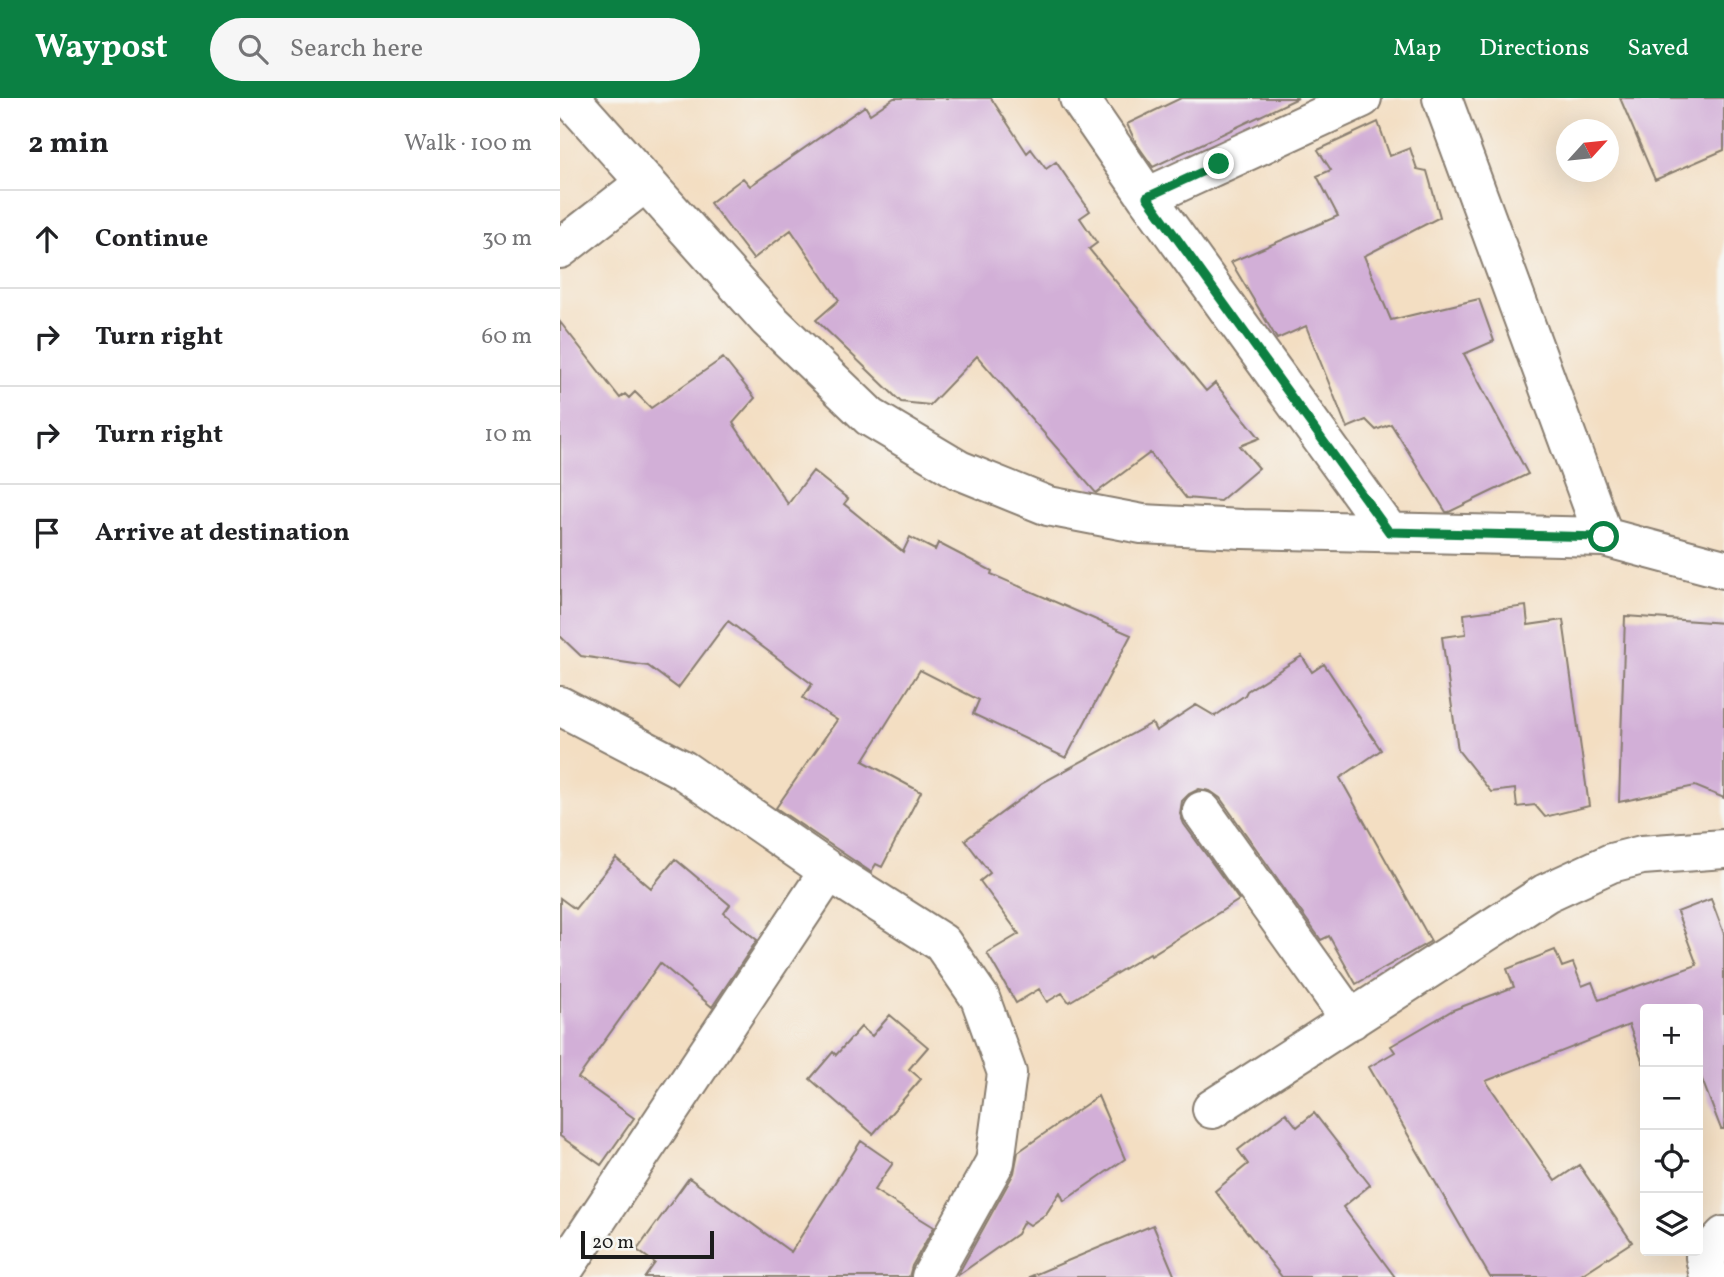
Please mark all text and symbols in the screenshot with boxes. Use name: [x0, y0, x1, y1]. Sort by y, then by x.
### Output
search box: [210, 18, 700, 81]
text: Waypost: [35, 26, 168, 72]
icon: search: [234, 30, 272, 68]
text: Search here: [290, 31, 423, 67]
text: Map: [1393, 32, 1441, 66]
text: Directions: [1479, 32, 1589, 66]
text: Saved: [1627, 32, 1689, 66]
north arrow: [1556, 119, 1619, 182]
text: 2 min: [28, 123, 109, 165]
text: Walk · 100 m: [404, 128, 532, 160]
route end: [1203, 148, 1234, 179]
icon: ahead: [28, 220, 66, 258]
text: Continue: [95, 221, 208, 257]
text: 30 m: [482, 223, 532, 255]
icon: right: [28, 318, 66, 356]
text: Turn right: [95, 319, 223, 355]
text: 60 m: [482, 321, 532, 353]
icon: right: [28, 416, 66, 454]
text: Turn right: [95, 417, 223, 453]
text: 10 m: [484, 419, 532, 451]
icon: arrive: [28, 514, 66, 552]
text: Arrive at destination: [95, 515, 350, 551]
route start: [1588, 521, 1619, 552]
map controls: [1640, 1004, 1703, 1256]
button: +: [1640, 1004, 1703, 1067]
button: −: [1640, 1067, 1703, 1130]
button: locate: [1640, 1130, 1703, 1193]
button: layers: [1640, 1193, 1703, 1256]
scale bar: [581, 1228, 714, 1260]
text: 20 m: [592, 1230, 634, 1256]

